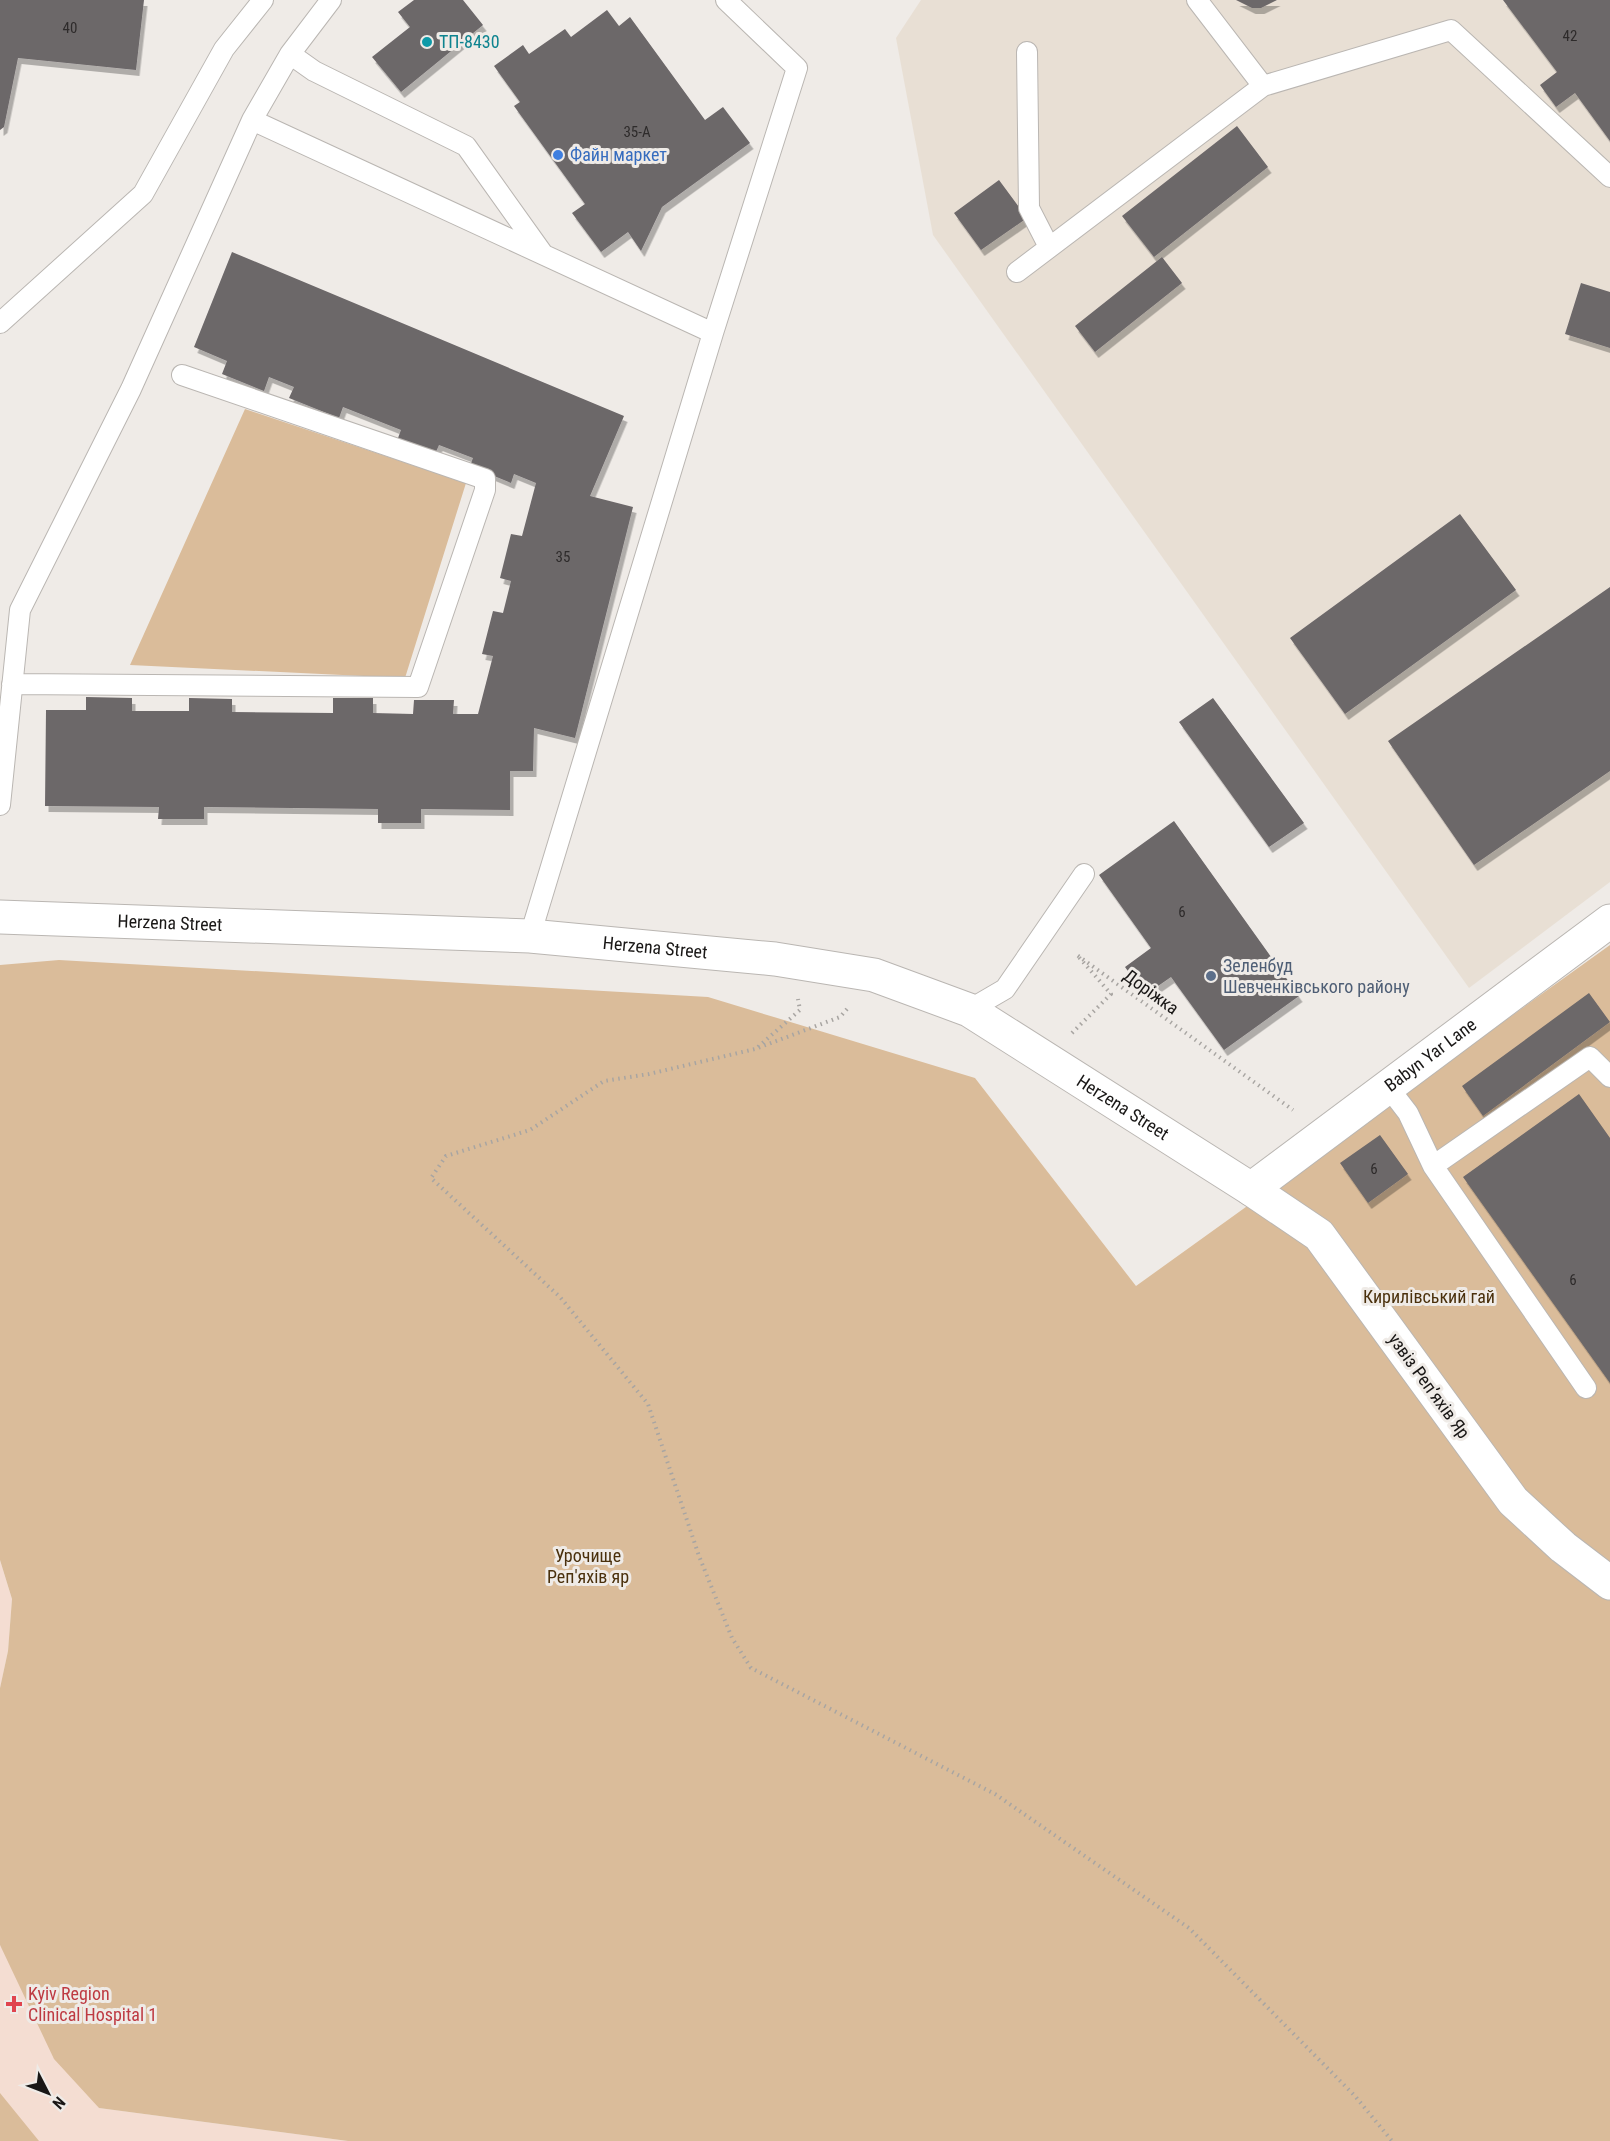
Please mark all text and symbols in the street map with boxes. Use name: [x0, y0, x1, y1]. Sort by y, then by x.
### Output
house number: 40: [63, 19, 77, 37]
house number: 42: [1563, 27, 1577, 45]
place label: ТП-8430: [439, 31, 500, 52]
marker: ТП-8430: [420, 35, 434, 49]
house number: 35-А: [623, 123, 651, 141]
place label: Файн маркет: [570, 144, 667, 165]
marker: Файн маркет: [551, 148, 565, 162]
house number: 35: [556, 548, 570, 566]
house number: 6: [1178, 903, 1186, 921]
street label: Herzena Street: [117, 910, 223, 935]
street label: Herzena Street: [602, 932, 708, 963]
place label: Зеленбуд Шевченківського району: [1223, 955, 1410, 997]
street label: Доріжка: [1120, 965, 1183, 1019]
marker: Зеленбуд Шевченківського району: [1204, 969, 1218, 983]
street label: Babyn Yar Lane: [1380, 1014, 1480, 1096]
street label: Herzena Street: [1073, 1070, 1173, 1144]
house number: 6: [1370, 1160, 1378, 1178]
house number: 6: [1569, 1271, 1577, 1289]
park label: Кирилівський гай: [1363, 1286, 1495, 1307]
street label: узвіз Репʼяхів Яр: [1384, 1329, 1475, 1442]
park label: Урочище Реп'яхів яр: [547, 1545, 629, 1587]
place label: Kyiv Region Clinical Hospital 1: [28, 1983, 157, 2025]
marker: Kyiv Region Clinical Hospital 1: [5, 1995, 23, 2013]
north arrow: [18, 2063, 78, 2123]
text: N: [48, 2093, 69, 2113]

